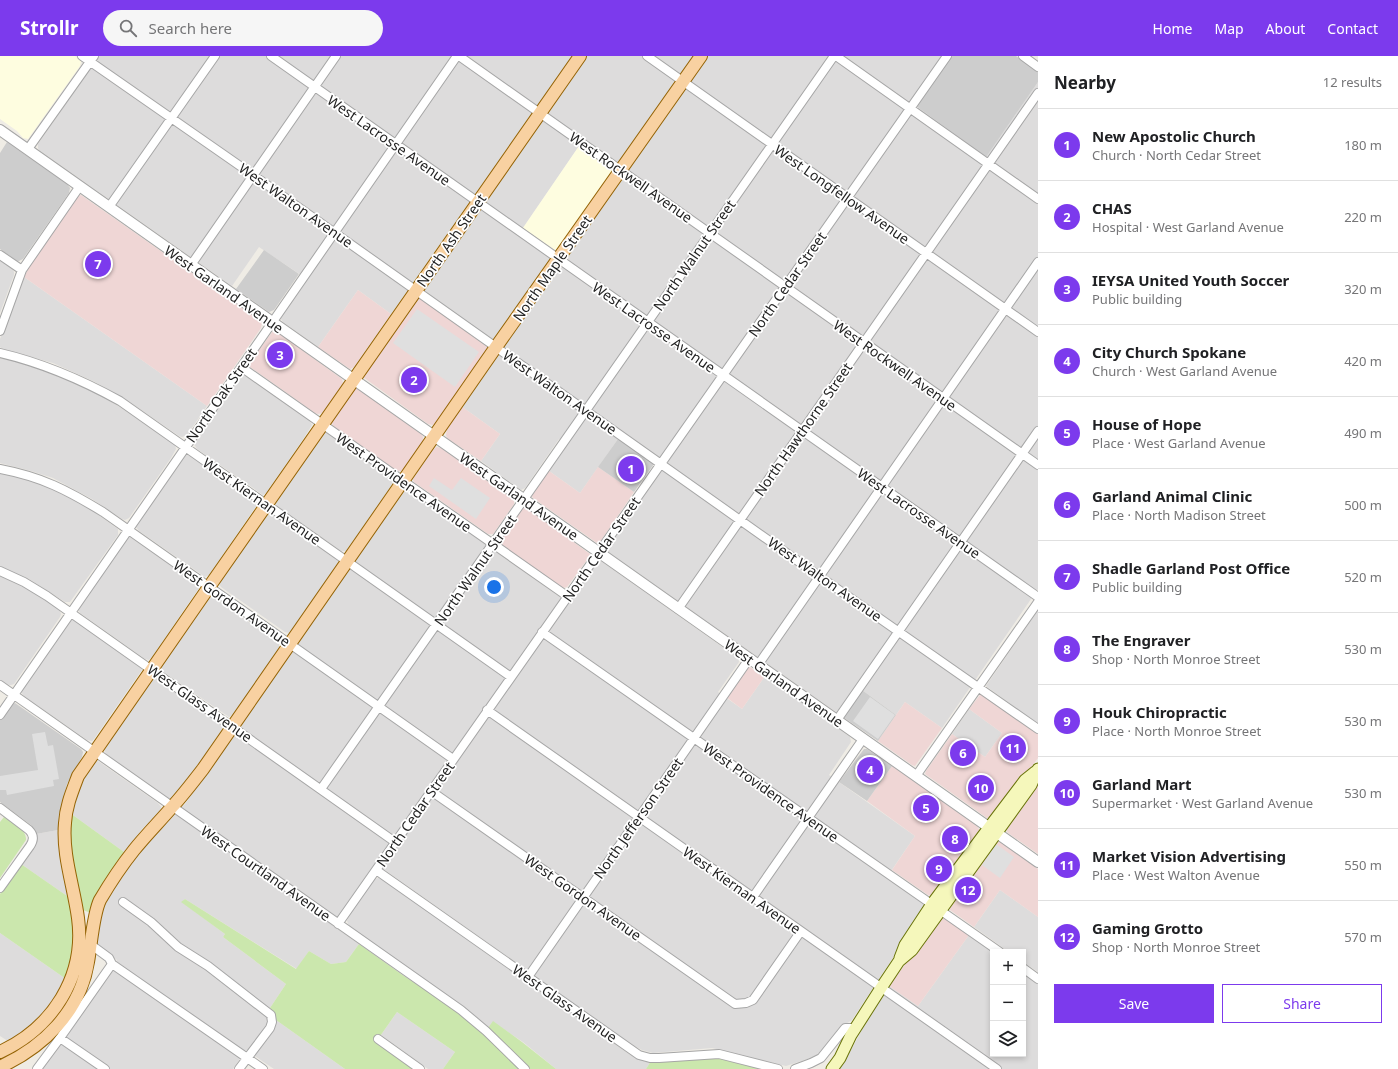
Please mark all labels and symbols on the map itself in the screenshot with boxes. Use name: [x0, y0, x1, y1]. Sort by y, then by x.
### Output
street label: West Lacrosse Avenue: [324, 90, 454, 190]
street label: West Rockwell Avenue: [566, 127, 696, 227]
street label: West Longfellow Avenue: [771, 140, 913, 248]
street label: West Walton Avenue: [235, 158, 357, 252]
street label: North Ash Street: [412, 190, 490, 290]
street label: North Walnut Street: [648, 196, 740, 314]
street label: North Maple Street: [508, 211, 596, 325]
street label: North Cedar Street: [744, 228, 830, 340]
street label: West Garland Avenue: [161, 241, 287, 337]
pin: 7: [85, 249, 111, 279]
street label: West Lacrosse Avenue: [589, 277, 719, 377]
street label: West Rockwell Avenue: [830, 315, 960, 415]
pin: 3: [267, 340, 293, 370]
street label: North Oak Street: [181, 344, 261, 446]
street label: West Walton Avenue: [499, 345, 621, 439]
street label: North Hawthorne Street: [750, 359, 856, 499]
pin: 2: [401, 365, 427, 395]
street label: West Providence Avenue: [332, 428, 476, 536]
street label: West Garland Avenue: [456, 448, 582, 544]
street label: West Kiernan Avenue: [199, 453, 325, 549]
pin: 1: [618, 454, 644, 484]
street label: West Lacrosse Avenue: [854, 463, 984, 563]
street label: North Cedar Street: [558, 493, 644, 605]
street label: North Walnut Street: [429, 511, 521, 629]
street label: West Walton Avenue: [764, 532, 886, 626]
street label: West Gordon Avenue: [170, 555, 294, 651]
your location: [484, 577, 504, 597]
street label: West Garland Avenue: [721, 635, 847, 731]
street label: West Glass Avenue: [144, 660, 256, 746]
pin: 11: [1000, 733, 1026, 763]
street label: West Providence Avenue: [699, 738, 843, 846]
pin: 6: [950, 738, 976, 768]
street label: North Jefferson Street: [589, 754, 687, 882]
pin: 4: [857, 755, 883, 785]
street label: North Cedar Street: [372, 758, 458, 870]
pin: 10: [968, 773, 994, 803]
pin: 5: [913, 793, 939, 823]
street label: West Courtland Avenue: [197, 821, 335, 925]
pin: 8: [942, 824, 968, 854]
street label: West Kiernan Avenue: [679, 842, 805, 938]
street label: West Gordon Avenue: [521, 849, 645, 945]
pin: 9: [926, 854, 952, 884]
pin: 12: [955, 875, 981, 905]
street label: West Glass Avenue: [509, 960, 621, 1046]

